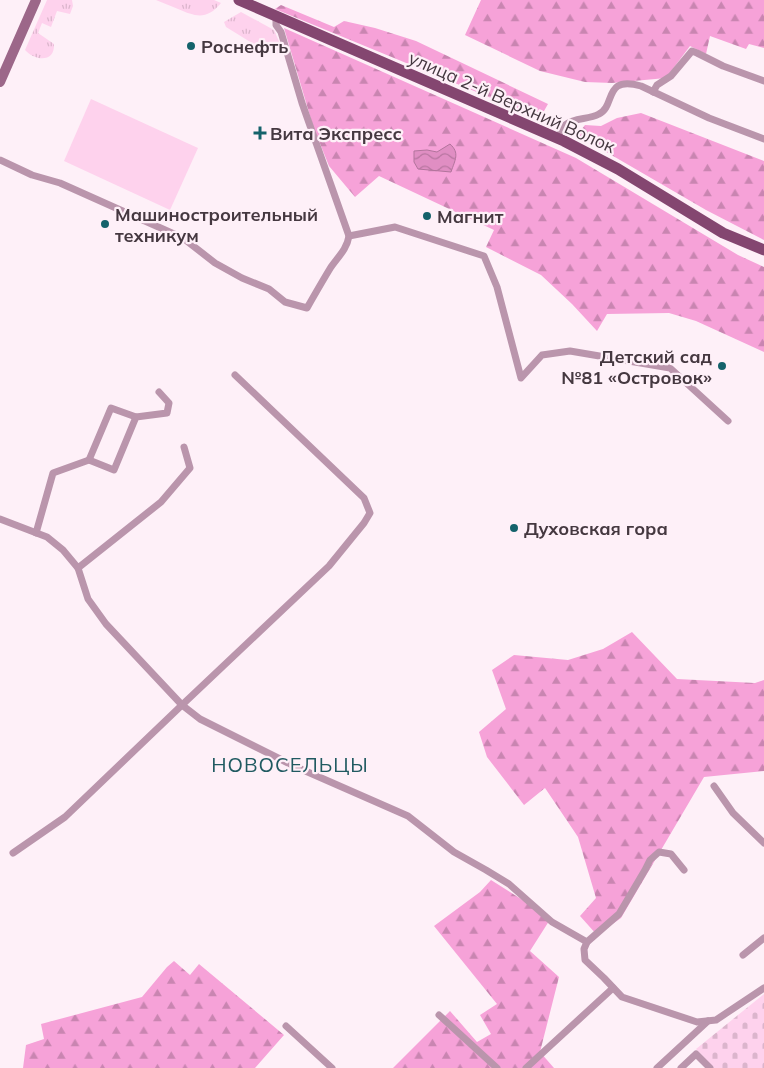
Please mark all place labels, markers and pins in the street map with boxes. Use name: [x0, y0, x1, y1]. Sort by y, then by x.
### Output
place label: Роснефть: [201, 35, 288, 58]
marker: Роснефть: [185, 40, 197, 52]
place label: Вита Экспресс: [270, 122, 402, 145]
marker: Вита Экспресс: [254, 127, 266, 139]
place label: Машиностроительный техникум: [115, 203, 318, 247]
place label: Магнит: [437, 205, 504, 228]
marker: Магнит: [421, 210, 433, 222]
marker: Машиностроительный техникум: [99, 218, 111, 230]
place label: Детский сад №81 «Островок»: [561, 345, 713, 389]
marker: Детский сад №81 «Островок»: [716, 360, 728, 372]
place label: Духовская гора: [524, 517, 668, 540]
marker: Духовская гора: [508, 522, 520, 534]

